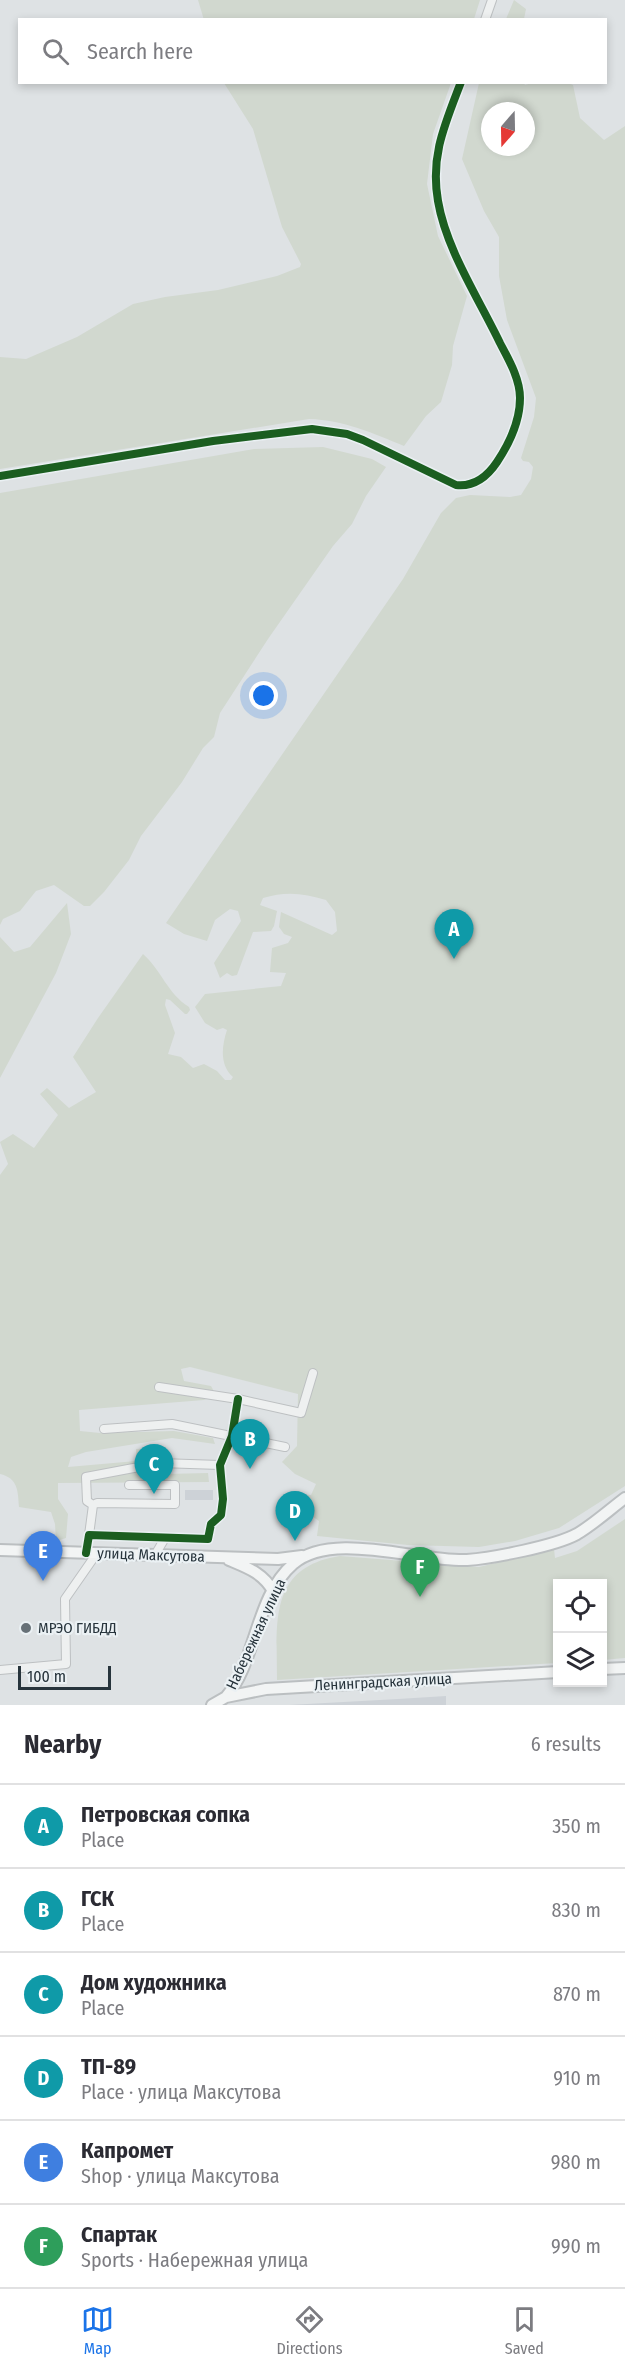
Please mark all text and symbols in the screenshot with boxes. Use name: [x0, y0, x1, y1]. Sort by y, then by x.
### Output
search box: [18, 18, 607, 84]
icon: search: [39, 35, 72, 68]
text: Search here: [87, 38, 193, 65]
north arrow: [481, 102, 535, 156]
your location: [249, 681, 278, 710]
pin: A: [434, 910, 474, 959]
pin: B: [230, 1420, 270, 1469]
pin: C: [134, 1444, 174, 1494]
pin: D: [276, 1492, 314, 1541]
pin: E: [24, 1532, 63, 1581]
street label: улица Максутова: [97, 1544, 205, 1566]
pin: F: [400, 1548, 440, 1597]
street label: Набережная улица: [222, 1576, 290, 1692]
map controls: [553, 1579, 607, 1687]
button: locate: [553, 1579, 607, 1633]
place label: МРЭО ГИБДД: [38, 1619, 117, 1637]
marker: МРЭО ГИБДД: [19, 1621, 33, 1635]
button: layers: [553, 1633, 607, 1687]
scale bar: [18, 1663, 111, 1690]
text: 100 m: [27, 1667, 66, 1686]
street label: Ленинградская улица: [314, 1669, 452, 1695]
text: Nearby: [24, 1729, 101, 1760]
text: 6 results: [531, 1732, 601, 1756]
text: Петровская сопка: [81, 1801, 250, 1828]
text: A: [38, 1814, 49, 1838]
text: 350 m: [552, 1814, 601, 1838]
text: Place: [81, 1828, 124, 1852]
text: ГСК: [81, 1885, 114, 1912]
text: B: [38, 1898, 49, 1922]
text: 830 m: [551, 1898, 601, 1922]
text: Place: [81, 1912, 124, 1936]
text: Дом художника: [81, 1969, 227, 1996]
text: C: [38, 1982, 49, 2006]
text: 870 m: [553, 1982, 601, 2006]
text: Place: [81, 1996, 124, 2020]
text: ТП-89: [81, 2053, 136, 2080]
text: D: [38, 2066, 49, 2090]
text: 910 m: [553, 2066, 601, 2090]
text: Place · улица Максутова: [81, 2080, 281, 2104]
text: Капромет: [81, 2137, 173, 2164]
text: E: [39, 2150, 48, 2174]
text: 980 m: [551, 2150, 601, 2174]
text: Shop · улица Максутова: [81, 2164, 280, 2188]
text: Спартак: [81, 2221, 157, 2248]
text: F: [39, 2234, 48, 2258]
text: 990 m: [551, 2234, 601, 2258]
text: Sports · Набережная улица: [81, 2248, 308, 2272]
tab: Map: [81, 2303, 114, 2358]
tab: Directions: [276, 2303, 343, 2358]
tab: Saved: [505, 2303, 544, 2358]

